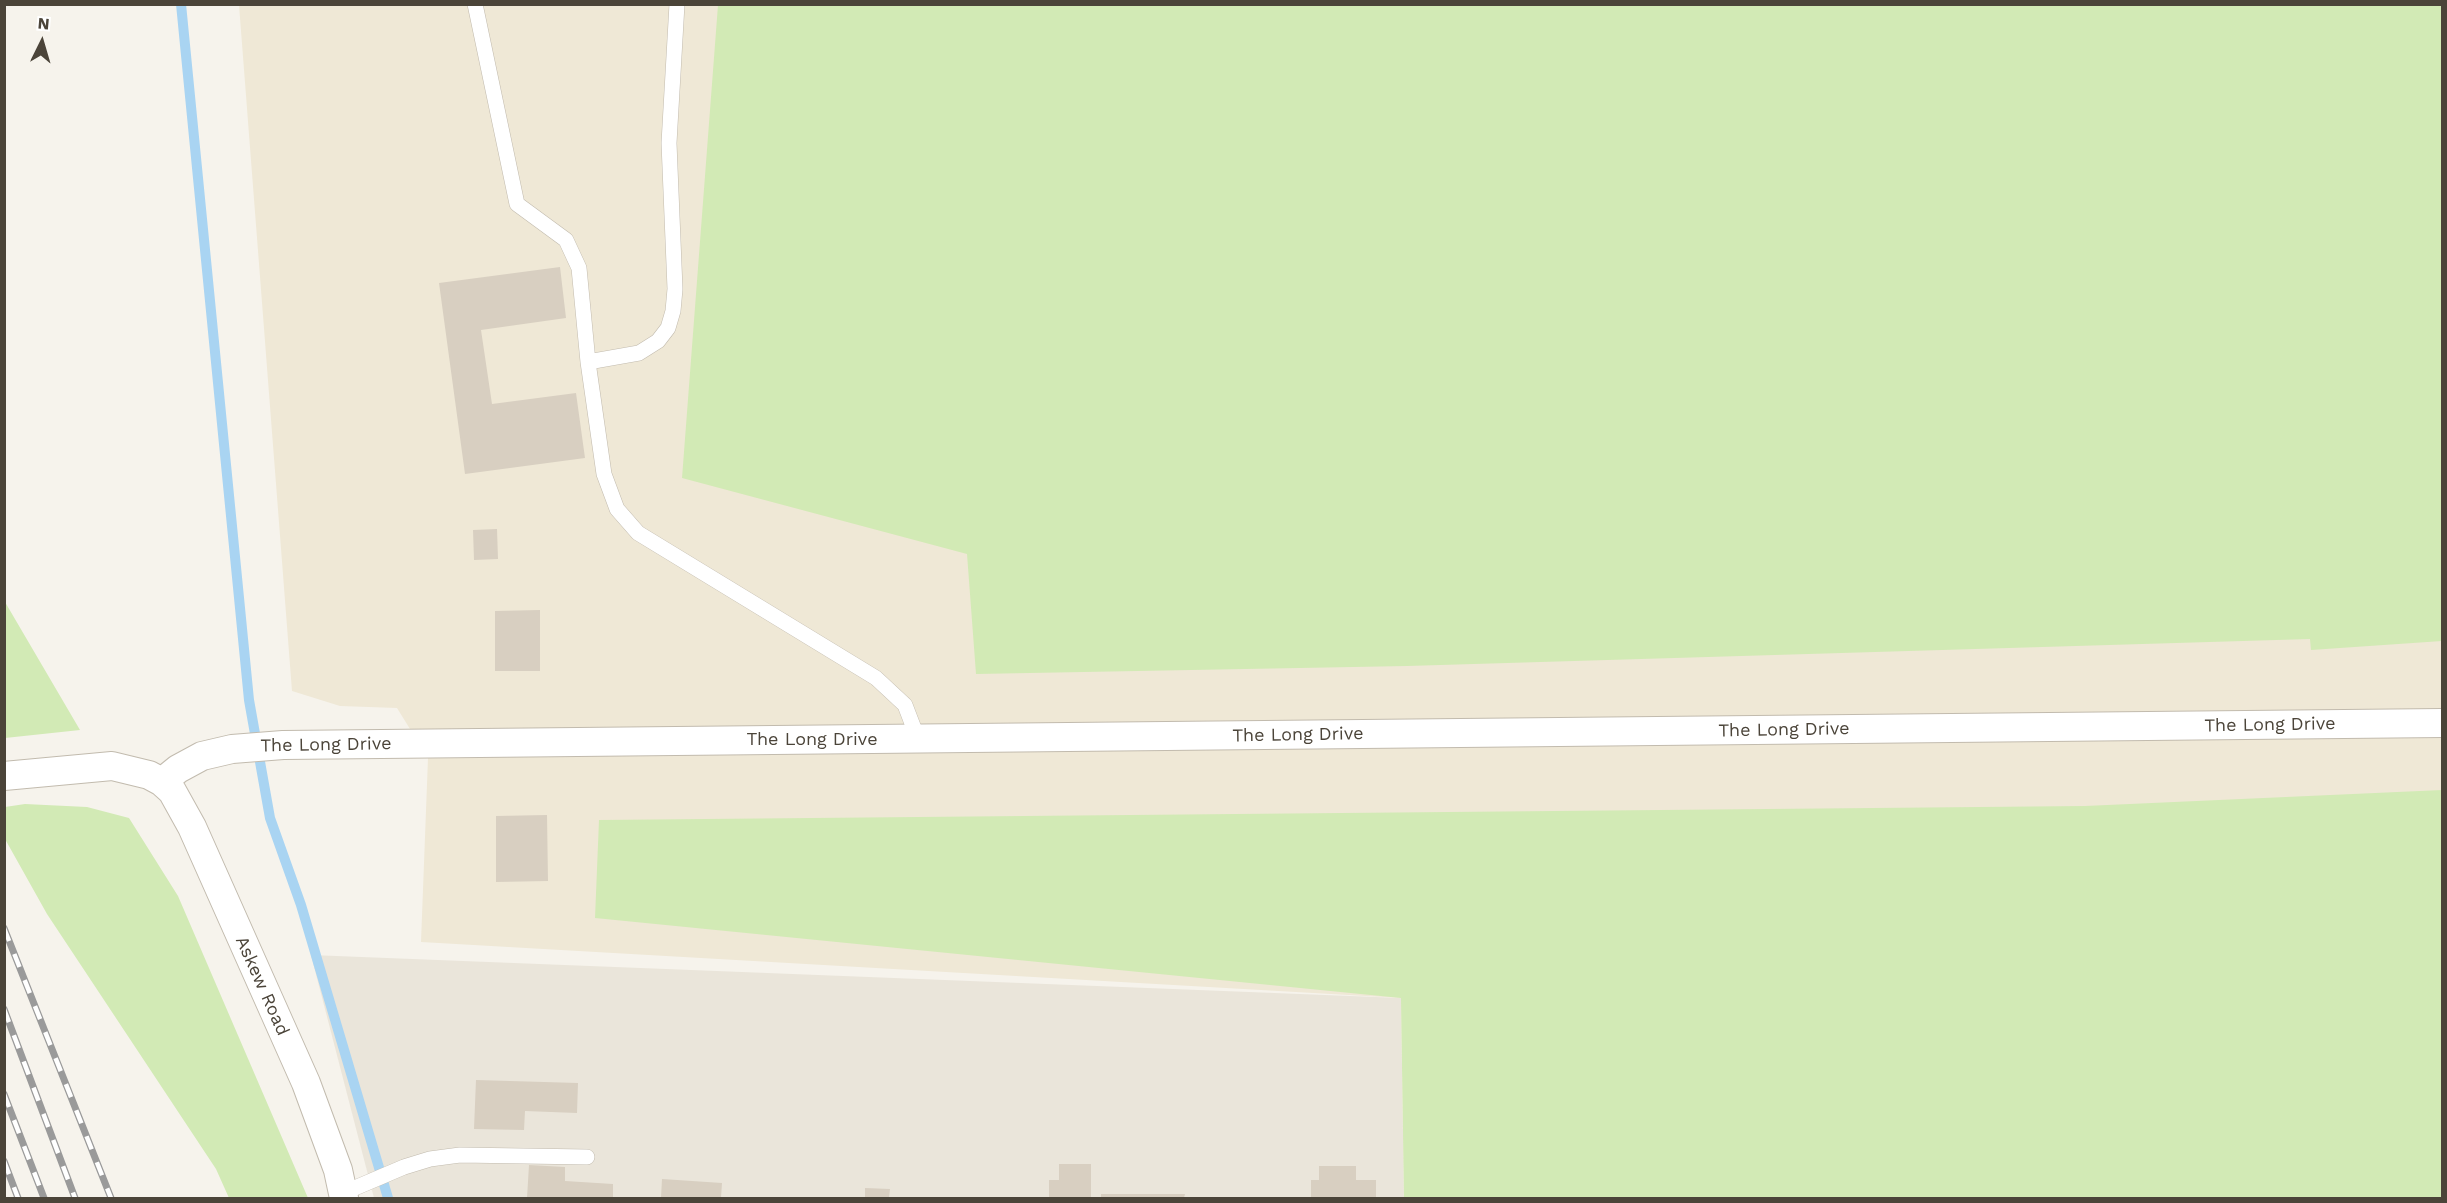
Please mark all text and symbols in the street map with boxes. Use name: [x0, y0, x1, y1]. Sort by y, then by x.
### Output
north arrow: [12, 12, 72, 72]
text: N: [37, 14, 50, 34]
street label: The Long Drive: [2204, 713, 2336, 737]
street label: The Long Drive: [1718, 718, 1850, 742]
street label: The Long Drive: [1232, 723, 1364, 747]
street label: The Long Drive: [746, 729, 878, 751]
street label: The Long Drive: [260, 733, 392, 757]
street label: Askew Road: [230, 933, 294, 1039]

